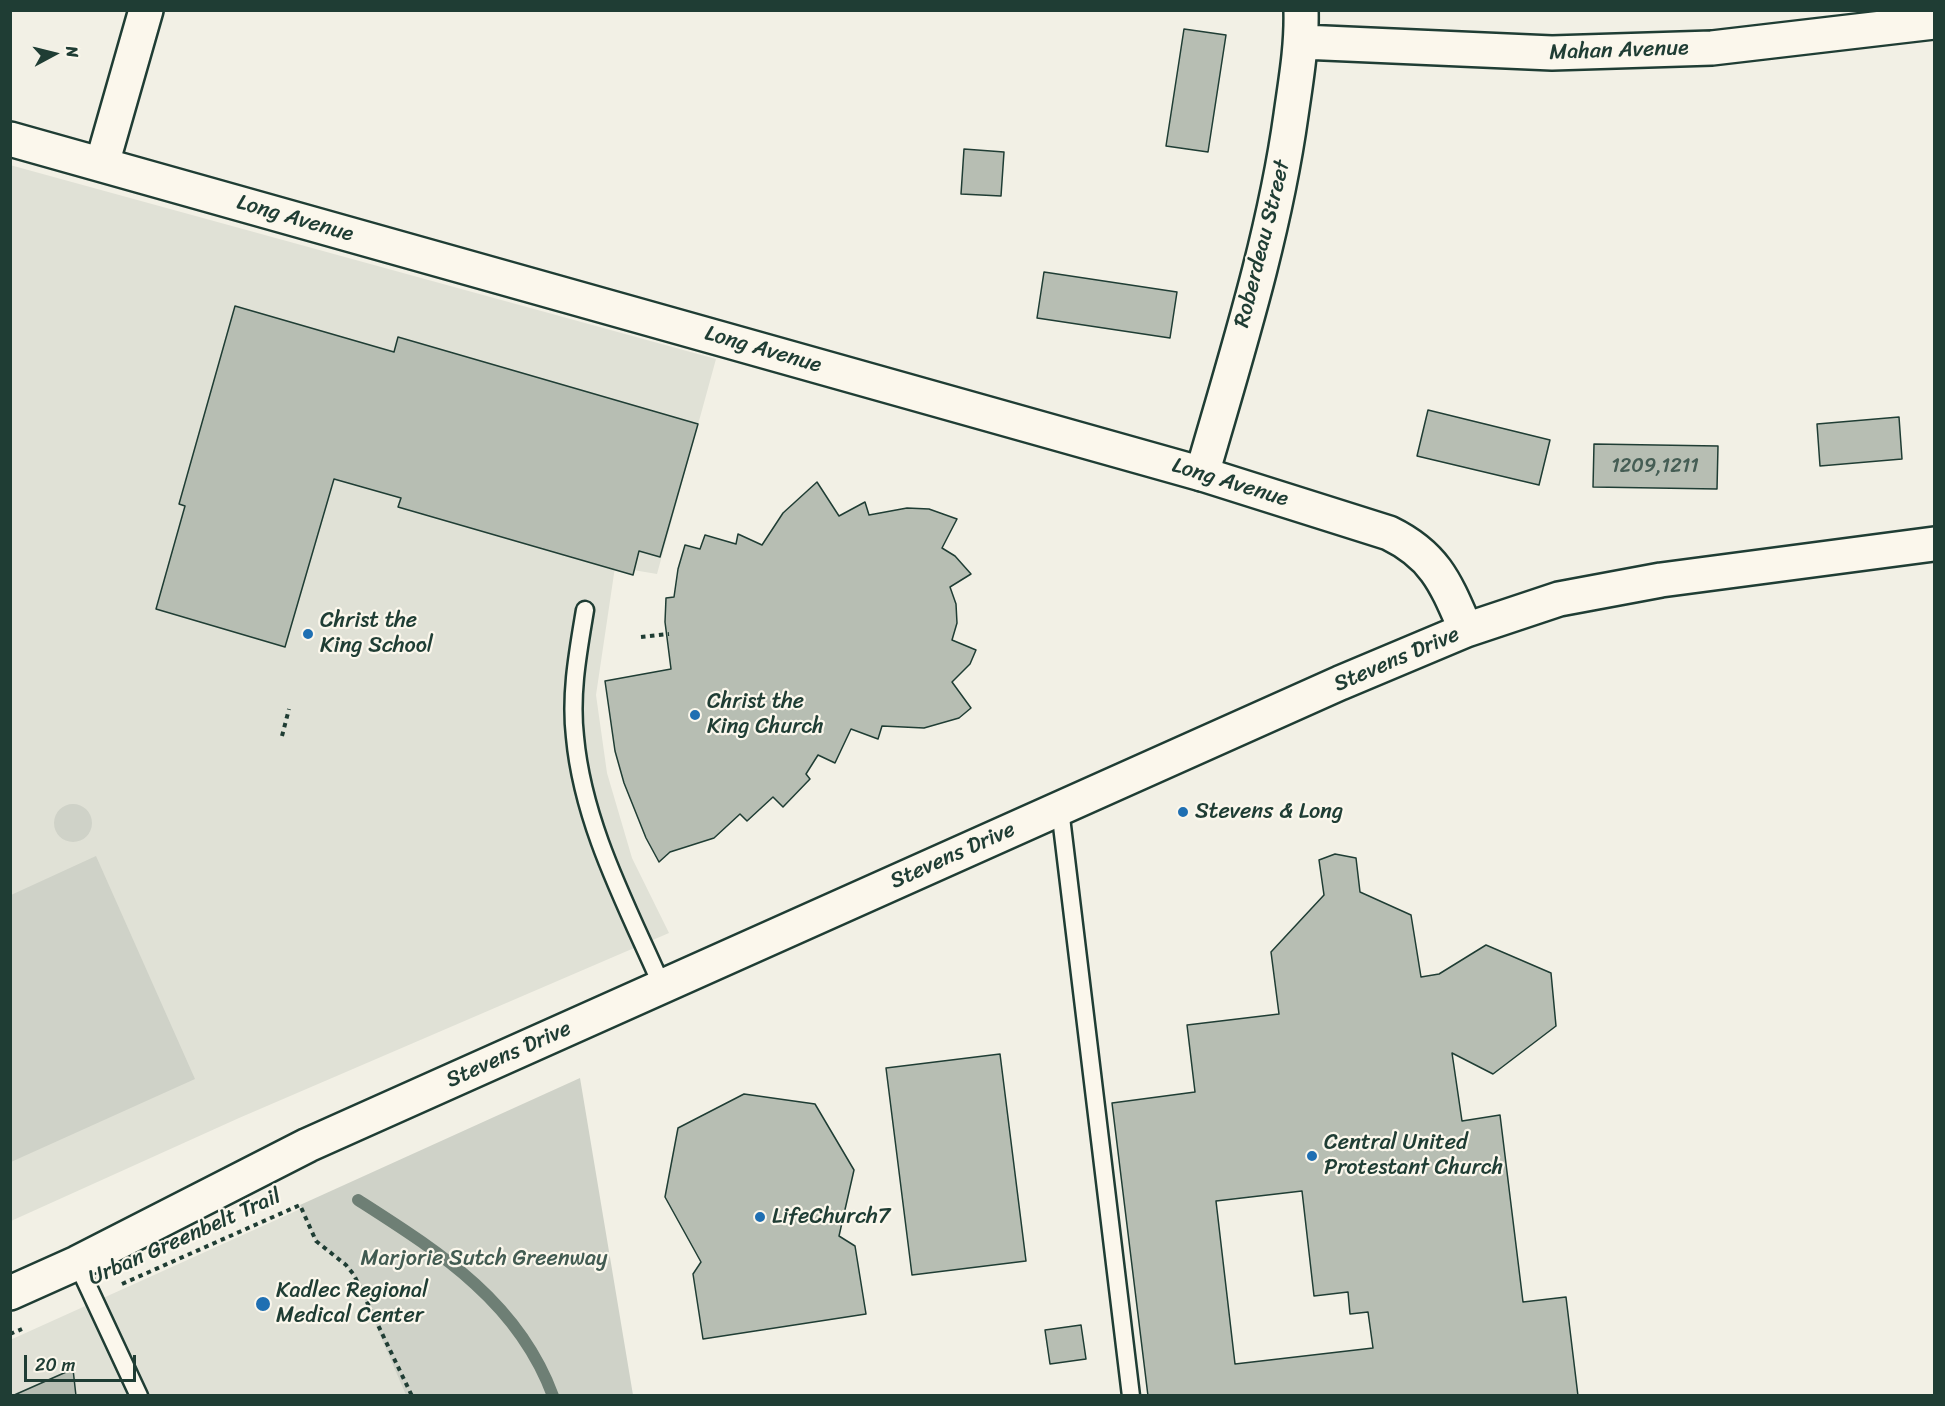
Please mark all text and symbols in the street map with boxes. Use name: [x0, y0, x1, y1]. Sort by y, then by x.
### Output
north arrow: [24, 24, 84, 84]
street label: Mahan Avenue: [1549, 35, 1689, 67]
text: N: [57, 44, 87, 59]
street label: Roberdeau Street: [1229, 158, 1297, 330]
street label: Long Avenue: [234, 190, 356, 248]
street label: Long Avenue: [702, 321, 824, 379]
street label: Long Avenue: [1169, 453, 1291, 513]
house number: 1209,1211: [1611, 455, 1699, 479]
place label: Christ the King School: [320, 608, 433, 660]
street label: Stevens Drive: [1330, 622, 1464, 698]
marker: Christ the King School: [301, 627, 315, 641]
place label: Christ the King Church: [707, 689, 824, 740]
marker: Christ the King Church: [688, 708, 702, 722]
place label: Stevens & Long: [1195, 799, 1343, 825]
marker: Stevens & Long: [1176, 805, 1190, 819]
street label: Stevens Drive: [886, 817, 1020, 895]
street label: Stevens Drive: [442, 1016, 576, 1094]
place label: Central United Protestant Church: [1324, 1130, 1503, 1182]
marker: Central United Protestant Church: [1305, 1149, 1319, 1163]
street label: Urban Greenbelt Trail: [85, 1184, 285, 1292]
place label: LifeChurch7: [772, 1204, 890, 1230]
marker: LifeChurch7: [753, 1210, 767, 1224]
park label: Marjorie Sutch Greenway: [361, 1246, 607, 1272]
place label: Kadlec Regional Medical Center: [276, 1278, 428, 1330]
marker: Kadlec Regional Medical Center: [254, 1295, 272, 1313]
scale bar: [27, 1343, 140, 1381]
text: 20 m: [35, 1349, 75, 1381]

